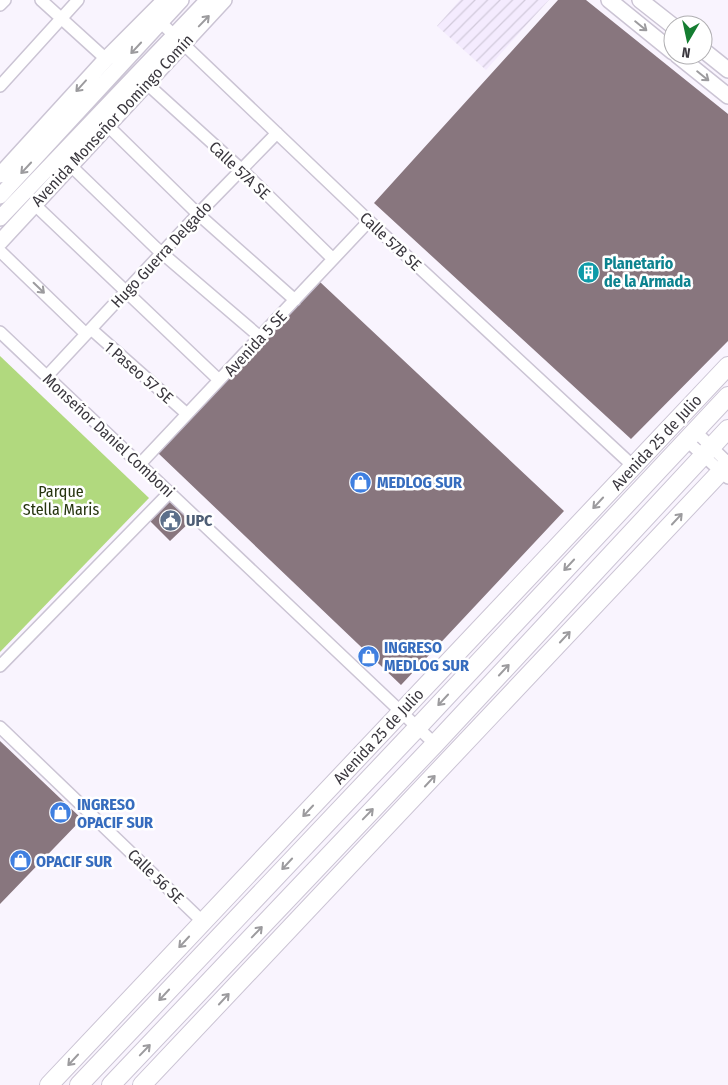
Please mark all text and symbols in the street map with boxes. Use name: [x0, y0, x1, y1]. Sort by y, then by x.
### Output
one-way arrow: [198, 15, 210, 28]
north arrow: [663, 15, 713, 65]
one-way arrow: [634, 20, 647, 31]
street label: Avenida Monseñor Domingo Comín: [28, 30, 197, 210]
one-way arrow: [130, 42, 142, 55]
text: N: [681, 43, 692, 61]
one-way arrow: [696, 70, 709, 81]
one-way arrow: [75, 80, 87, 93]
street label: Calle 57A SE: [205, 137, 274, 203]
one-way arrow: [20, 162, 32, 174]
street label: Hugo Guerra Delgado: [107, 197, 216, 312]
street label: Calle 57B SE: [356, 208, 425, 275]
place label: Planetario de la Armada: [604, 254, 691, 291]
building icon: Planetario de la Armada: [576, 260, 600, 284]
one-way arrow: [32, 282, 45, 294]
street label: Avenida 5 SE: [220, 307, 290, 380]
street label: 1 Paseo 57 SE: [100, 337, 177, 407]
street label: Monseñor Daniel Comboni: [39, 370, 178, 501]
street label: Avenida 25 de Julio: [607, 391, 706, 494]
shop icon: MEDLOG SUR: [349, 470, 373, 494]
place label: MEDLOG SUR: [377, 473, 463, 492]
park label: Parque Stella Maris: [23, 482, 99, 519]
one-way arrow: [592, 497, 604, 510]
public building icon: UPC: [158, 508, 182, 532]
place label: UPC: [186, 511, 213, 530]
one-way arrow: [671, 512, 683, 525]
one-way arrow: [563, 558, 575, 571]
one-way arrow: [559, 631, 571, 644]
place label: INGRESO MEDLOG SUR: [384, 638, 470, 675]
shop icon: INGRESO MEDLOG SUR: [356, 644, 380, 668]
one-way arrow: [497, 664, 509, 677]
street label: Avenida 25 de Julio: [329, 685, 428, 788]
one-way arrow: [437, 694, 449, 706]
one-way arrow: [424, 775, 436, 787]
place label: INGRESO OPACIF SUR: [77, 795, 154, 832]
shop icon: INGRESO OPACIF SUR: [49, 801, 73, 825]
one-way arrow: [302, 805, 314, 817]
one-way arrow: [362, 808, 374, 820]
street label: Calle 56 SE: [124, 845, 187, 908]
shop icon: OPACIF SUR: [8, 849, 32, 873]
place label: OPACIF SUR: [36, 852, 113, 871]
one-way arrow: [281, 858, 293, 870]
one-way arrow: [251, 925, 263, 938]
one-way arrow: [178, 936, 190, 948]
one-way arrow: [158, 989, 170, 1001]
one-way arrow: [218, 992, 230, 1005]
one-way arrow: [139, 1043, 151, 1056]
one-way arrow: [67, 1054, 79, 1066]

